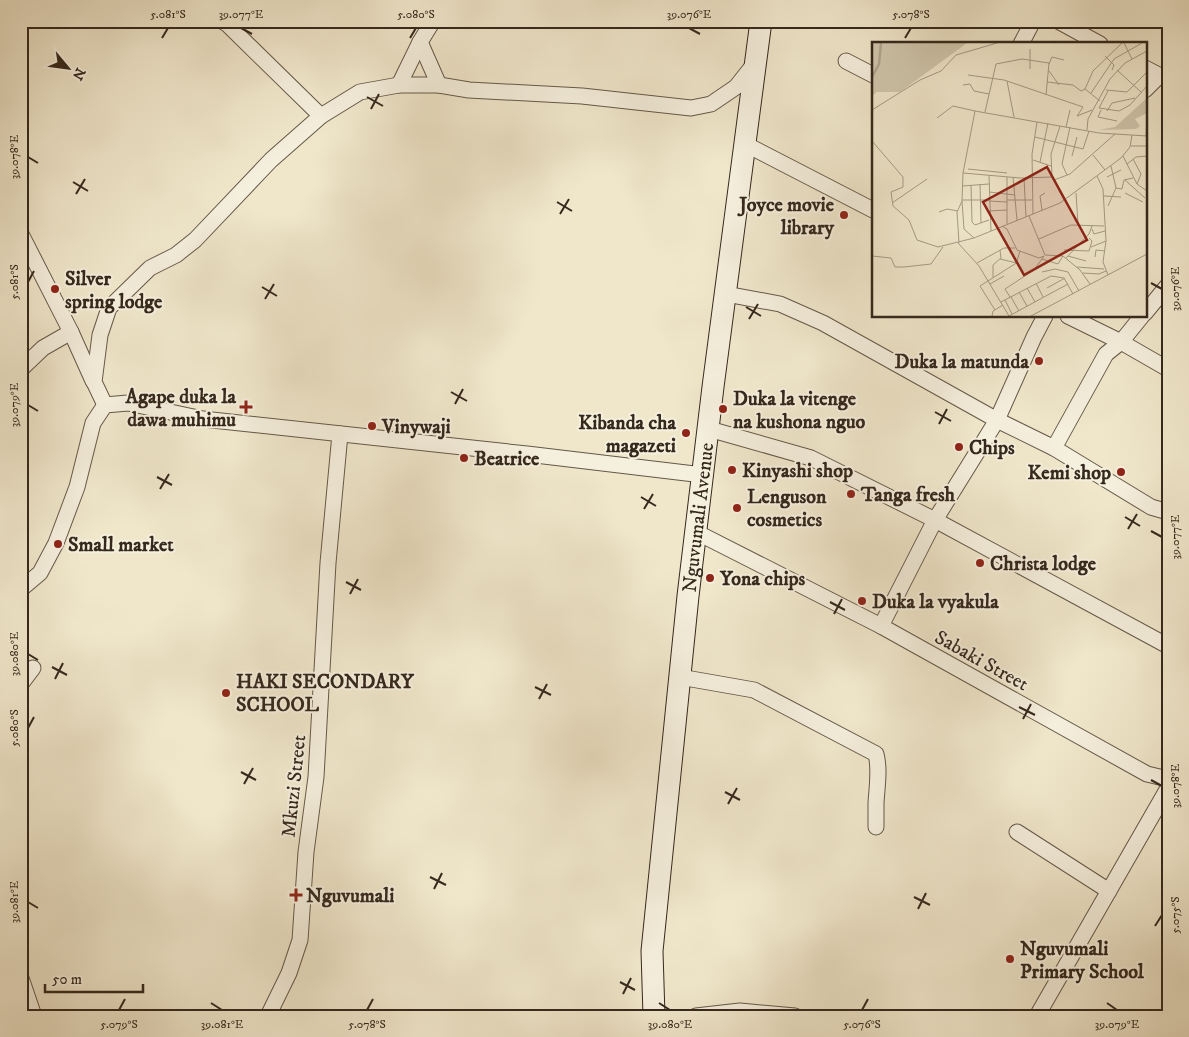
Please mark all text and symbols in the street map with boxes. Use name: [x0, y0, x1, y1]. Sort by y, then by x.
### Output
text: 5.081°S: [150, 7, 186, 22]
text: 39.077°E: [219, 7, 264, 22]
text: 5.080°S: [397, 7, 435, 22]
text: 39.076°E: [667, 7, 712, 22]
text: 5.078°S: [892, 7, 930, 22]
north arrow: [42, 42, 92, 92]
inset map: [872, 42, 1146, 318]
text: N: [68, 64, 89, 84]
text: 39.078°E: [7, 134, 22, 179]
place label: Joyce movie library: [737, 193, 835, 241]
marker: Joyce movie library: [838, 209, 850, 221]
text: 5.081°S: [7, 264, 22, 300]
text: 39.076°E: [1168, 266, 1183, 311]
place label: Silver spring lodge: [65, 267, 163, 315]
marker: Silver spring lodge: [49, 283, 61, 295]
place label: Duka la matunda: [894, 350, 1029, 375]
marker: Duka la matunda: [1033, 355, 1045, 367]
text: 39.079°E: [7, 382, 22, 427]
place label: Agape duka la dawa muhimu: [125, 385, 236, 433]
place label: Duka la vitenge na kushona nguo: [733, 387, 866, 435]
marker: Agape duka la dawa muhimu: [240, 401, 252, 413]
marker: Duka la vitenge na kushona nguo: [717, 403, 729, 415]
place label: Kibanda cha magazeti: [578, 411, 676, 459]
place label: Vinywaji: [381, 415, 451, 440]
marker: Vinywaji: [366, 420, 378, 432]
marker: Kibanda cha magazeti: [680, 427, 692, 439]
place label: Chips: [969, 436, 1015, 461]
street label: Nguvumali Avenue: [678, 441, 720, 594]
marker: Chips: [953, 441, 965, 453]
place label: Beatrice: [474, 447, 540, 472]
marker: Beatrice: [458, 452, 470, 464]
place label: Kinyashi shop: [742, 459, 853, 484]
place label: Kemi shop: [1028, 461, 1111, 486]
marker: Kinyashi shop: [726, 464, 738, 476]
marker: Kemi shop: [1115, 466, 1127, 478]
place label: Tanga fresh: [860, 483, 956, 508]
place label: Lenguson cosmetics: [747, 485, 827, 533]
marker: Tanga fresh: [845, 488, 857, 500]
marker: Lenguson cosmetics: [731, 502, 743, 514]
text: 39.077°E: [1168, 514, 1183, 559]
place label: Small market: [68, 533, 174, 558]
marker: Small market: [52, 538, 64, 550]
place label: Christa lodge: [990, 552, 1097, 577]
marker: Christa lodge: [974, 557, 986, 569]
place label: Yona chips: [719, 567, 806, 592]
marker: Yona chips: [704, 572, 716, 584]
place label: Duka la vyakula: [872, 590, 999, 615]
marker: Duka la vyakula: [856, 595, 868, 607]
street label: Sabaki Street: [930, 625, 1033, 697]
text: 39.080°E: [7, 631, 22, 676]
place label: HAKI SECONDARY SCHOOL: [236, 670, 415, 718]
marker: HAKI SECONDARY SCHOOL: [220, 687, 232, 699]
text: 5.080°S: [7, 709, 22, 747]
street label: Mkuzi Street: [277, 734, 312, 839]
text: 39.078°E: [1168, 763, 1183, 808]
text: 39.081°E: [7, 880, 22, 923]
place label: Nguvumali: [306, 884, 395, 909]
marker: Nguvumali: [290, 889, 302, 901]
text: 5.075°S: [1168, 896, 1183, 934]
place label: Nguvumali Primary School: [1020, 937, 1145, 985]
marker: Nguvumali Primary School: [1004, 953, 1016, 965]
scale bar: [45, 962, 142, 994]
text: 50 m: [52, 970, 82, 989]
text: 5.079°S: [100, 1017, 138, 1032]
text: 39.081°E: [201, 1017, 244, 1032]
text: 5.078°S: [348, 1017, 386, 1032]
text: 39.080°E: [648, 1017, 693, 1032]
text: 5.076°S: [843, 1017, 881, 1032]
text: 39.079°E: [1095, 1017, 1140, 1032]

